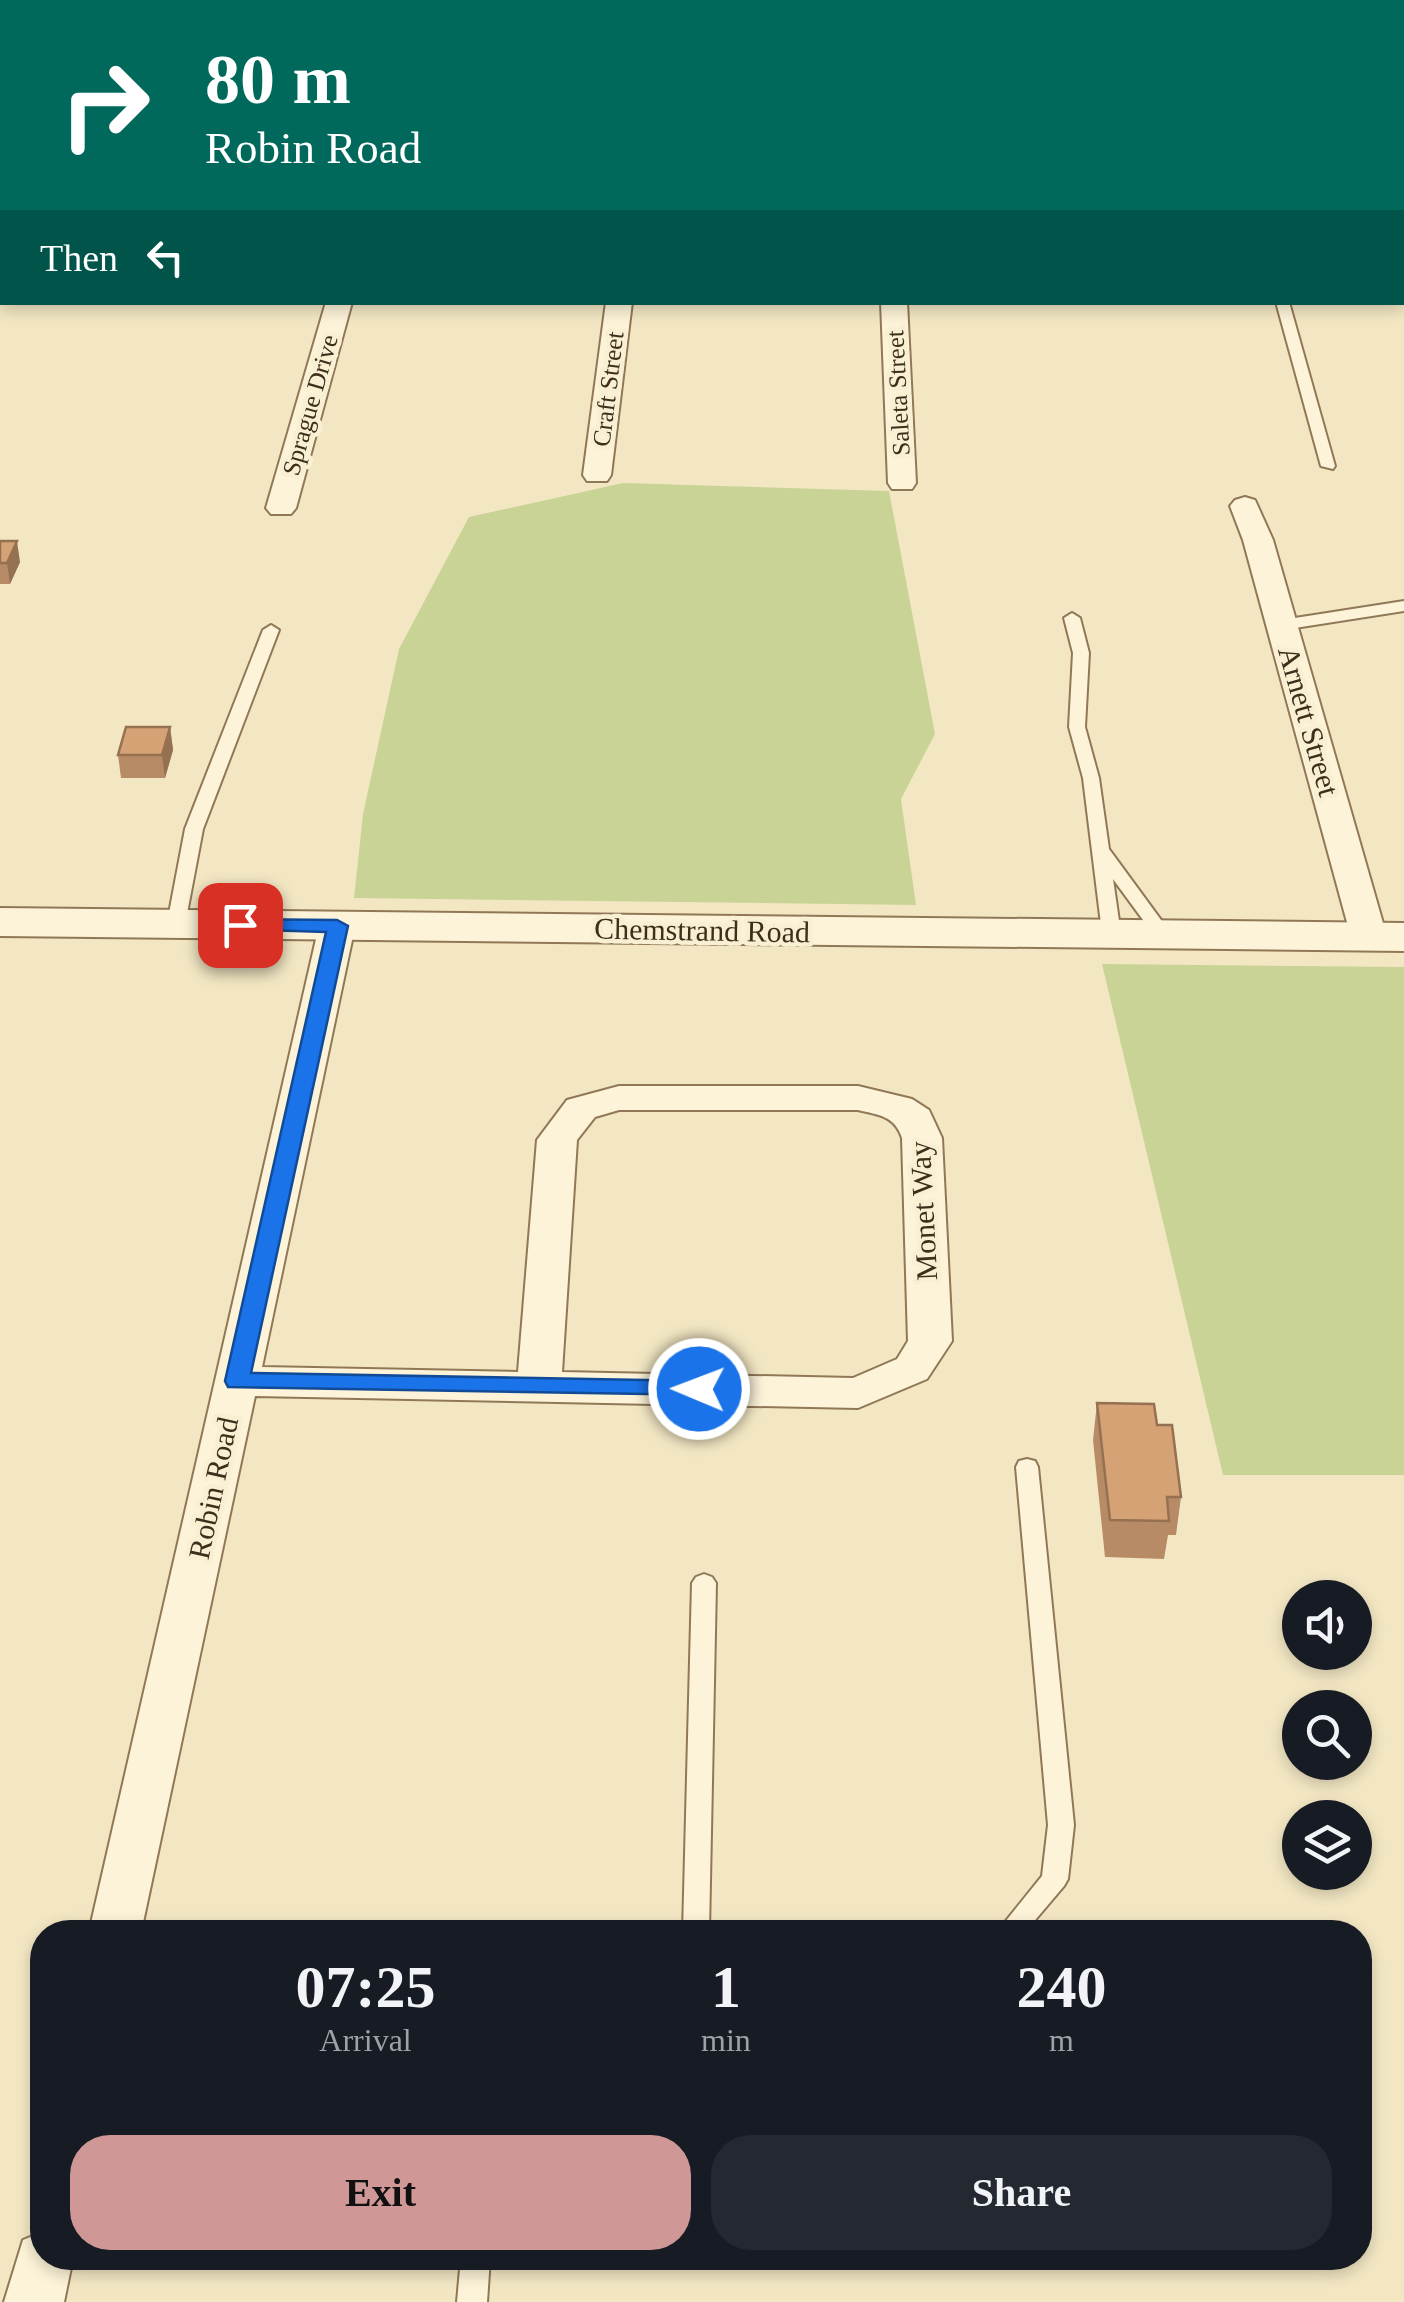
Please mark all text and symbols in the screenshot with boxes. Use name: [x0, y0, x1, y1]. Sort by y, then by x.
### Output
icon: right: [40, 40, 170, 170]
text: 80 m: [205, 41, 351, 118]
text: Robin Road: [205, 123, 421, 173]
icon: left: [138, 230, 193, 285]
text: Then: [40, 237, 118, 279]
street label: Craft Street: [588, 330, 628, 448]
street label: Saleta Street: [881, 330, 915, 456]
street label: Sprague Drive: [277, 332, 343, 478]
street label: Arnett Street: [1272, 642, 1346, 800]
pin: [198, 883, 283, 968]
icon: arrive: [213, 898, 268, 953]
street label: Chemstrand Road: [594, 912, 810, 948]
street label: Monet Way: [903, 1140, 943, 1282]
position arrow: [647, 1337, 751, 1441]
street label: Robin Road: [182, 1414, 244, 1562]
map controls: [1282, 1580, 1372, 1890]
button: sound: [1282, 1580, 1372, 1670]
button: search: [1282, 1690, 1372, 1780]
button: layers: [1282, 1800, 1372, 1890]
text: 07:25: [296, 1954, 436, 2020]
text: 1: [711, 1954, 741, 2020]
text: 240: [1016, 1954, 1106, 2020]
text: Arrival: [319, 2022, 412, 2058]
text: min: [701, 2022, 751, 2058]
text: m: [1049, 2022, 1074, 2058]
button: Exit: [70, 2135, 691, 2250]
button: Share: [711, 2135, 1332, 2250]

